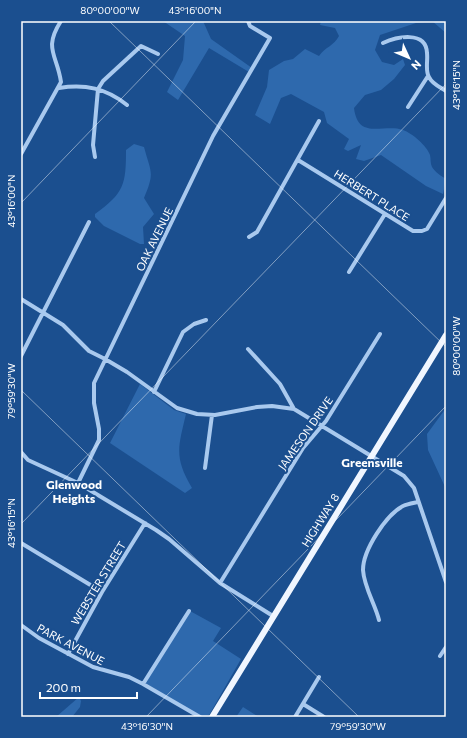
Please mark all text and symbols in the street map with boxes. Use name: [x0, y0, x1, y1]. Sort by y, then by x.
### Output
text: 80°00'00"W: [80, 4, 140, 16]
text: 43°16'00"N: [168, 4, 222, 16]
north arrow: [389, 38, 429, 78]
text: N: [409, 58, 424, 73]
text: 43°16'15"N: [450, 60, 462, 110]
street label: HERBERT PLACE: [332, 167, 412, 223]
text: 43°16'00"N: [5, 174, 17, 228]
street label: OAK AVENUE: [133, 205, 175, 273]
text: 80°00'00"W: [450, 316, 462, 376]
text: 79°59'30"W: [5, 363, 17, 419]
street label: JAMESON DRIVE: [275, 394, 336, 473]
district label: Greensville: [341, 455, 403, 469]
district label: Glenwood Heights: [46, 477, 102, 505]
street label: HIGHWAY 8: [298, 491, 342, 549]
text: 43°16'15"N: [5, 498, 17, 548]
street label: WEBSTER STREET: [68, 539, 128, 627]
street label: PARK AVENUE: [35, 621, 107, 667]
scale bar: [40, 674, 137, 700]
text: 200 m: [46, 680, 81, 694]
text: 43°16'30"N: [121, 720, 173, 732]
text: 79°59'30"W: [330, 720, 386, 732]

